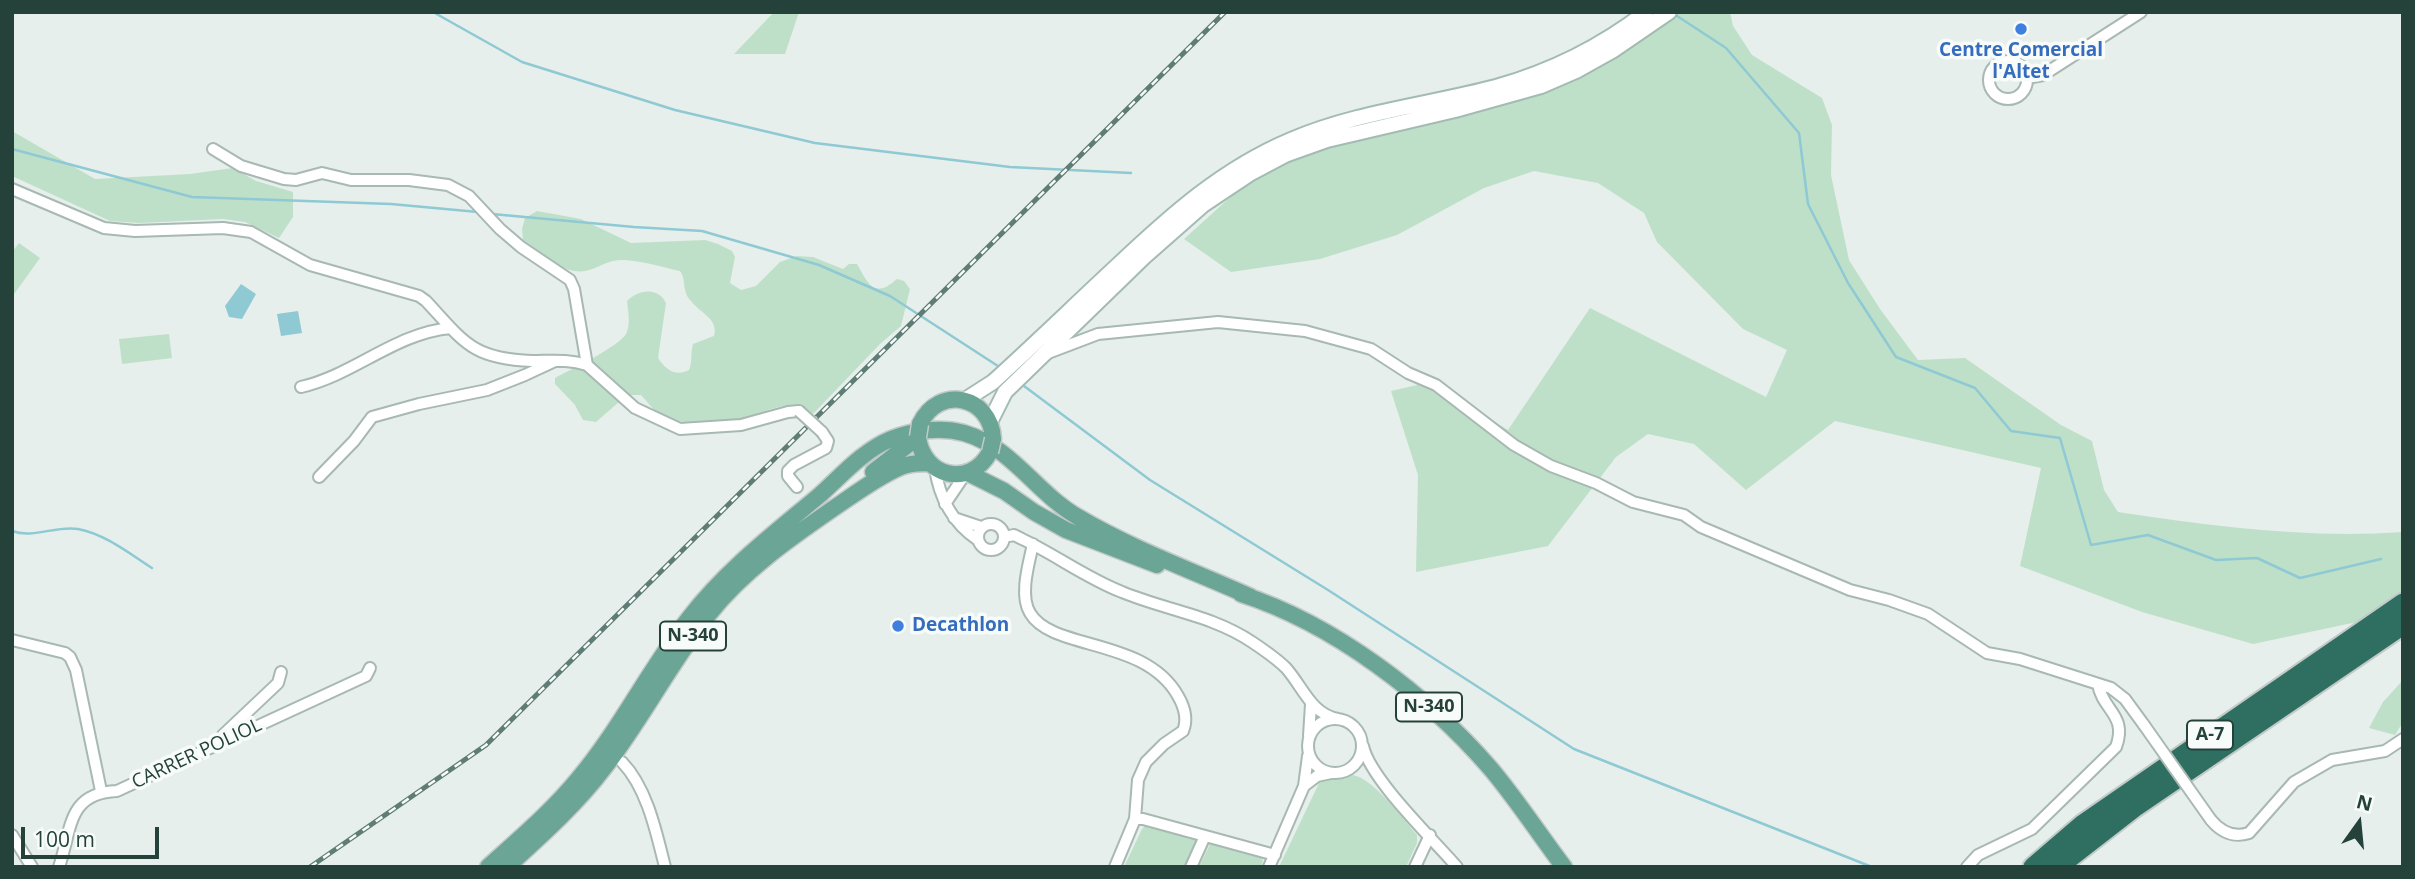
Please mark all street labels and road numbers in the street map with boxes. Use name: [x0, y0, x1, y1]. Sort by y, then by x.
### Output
road number: N-340: [660, 622, 726, 650]
road number: N-340: [1396, 692, 1462, 722]
street label: CARRER POLIOL: [128, 714, 266, 794]
road number: A-7: [2187, 720, 2233, 750]

